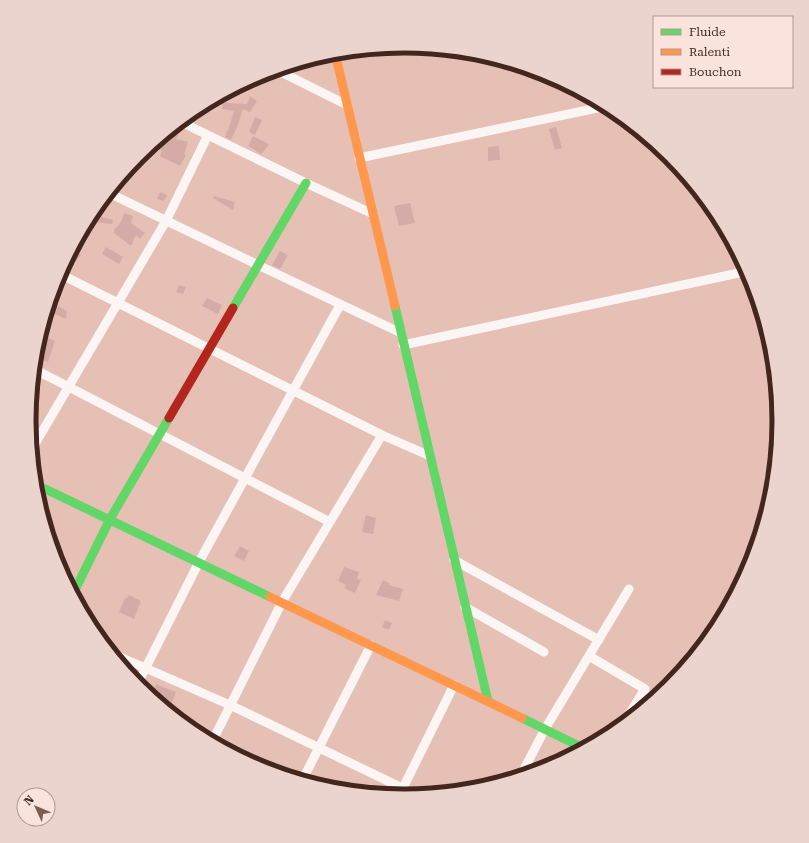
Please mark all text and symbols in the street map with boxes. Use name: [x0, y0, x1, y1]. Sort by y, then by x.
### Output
legend: [653, 16, 793, 88]
text: Fluide: [689, 25, 726, 39]
text: Ralenti: [689, 45, 730, 59]
text: Bouchon: [689, 65, 742, 79]
north arrow: [16, 787, 56, 827]
text: N: [22, 792, 37, 808]

